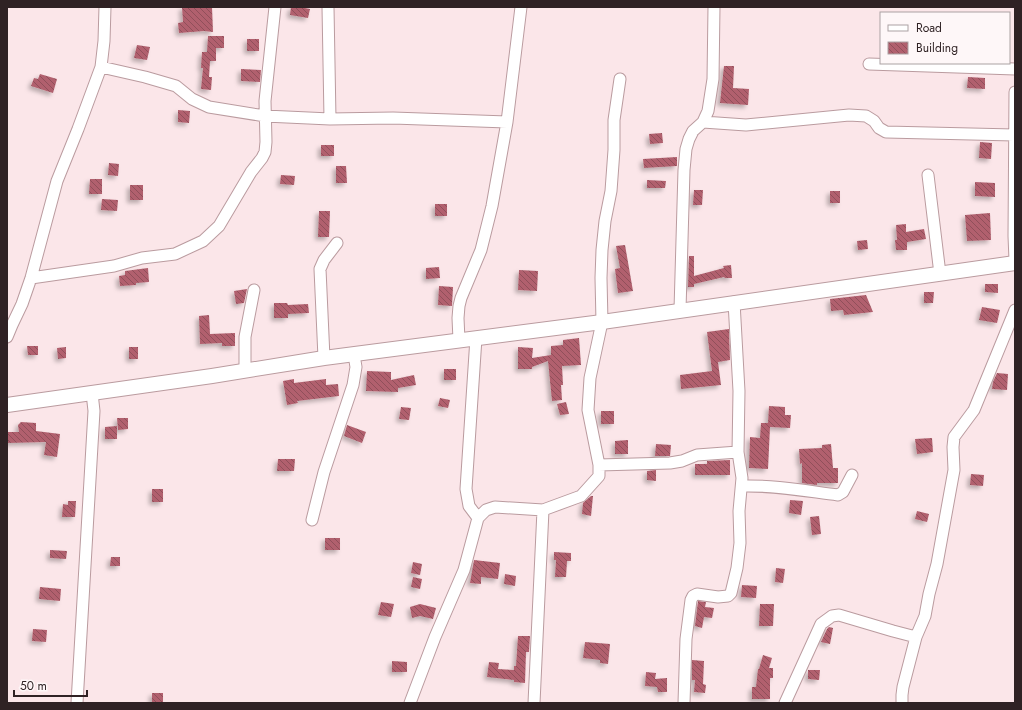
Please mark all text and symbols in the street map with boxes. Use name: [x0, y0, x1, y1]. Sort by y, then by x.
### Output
legend: [880, 12, 1010, 64]
text: Road: [916, 19, 942, 37]
text: Building: [916, 39, 958, 57]
scale bar: [14, 672, 87, 698]
text: 50 m: [20, 677, 47, 695]

